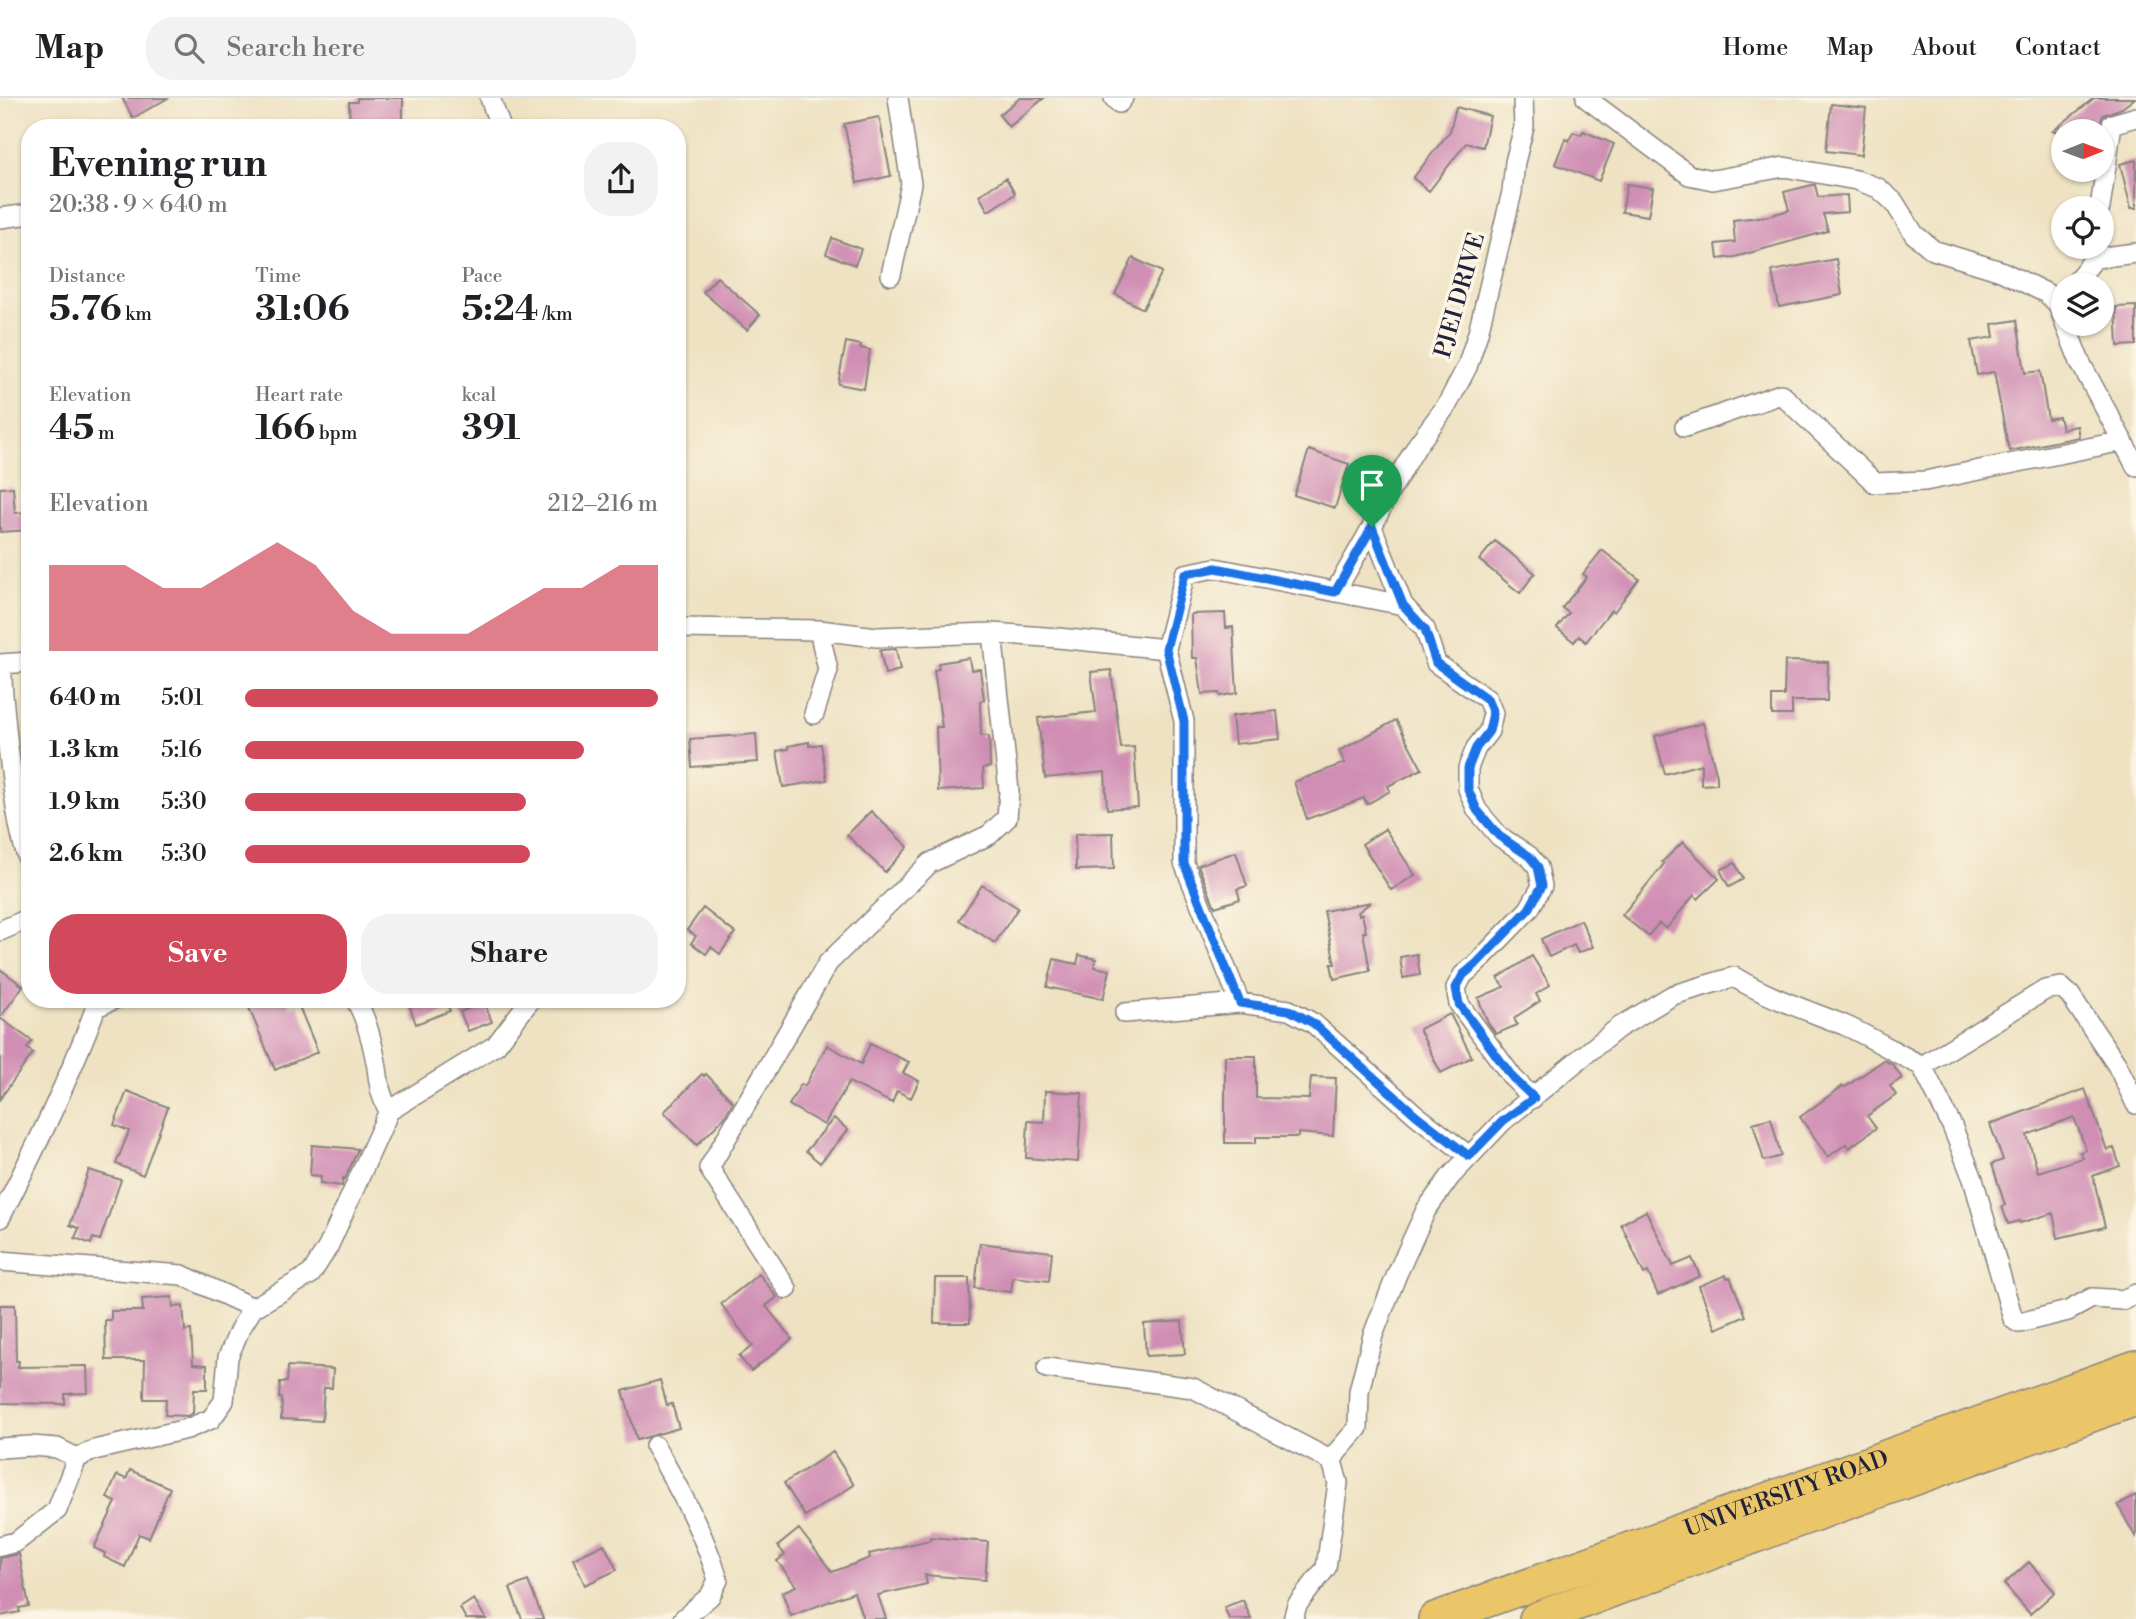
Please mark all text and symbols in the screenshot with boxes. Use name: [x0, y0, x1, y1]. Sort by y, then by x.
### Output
search box: [146, 17, 636, 80]
text: Map: [35, 28, 104, 69]
icon: search: [170, 29, 208, 67]
text: Search here: [226, 32, 365, 64]
text: Home: [1723, 33, 1788, 63]
text: Map: [1826, 33, 1874, 63]
text: About: [1912, 33, 1977, 63]
text: Contact: [2015, 33, 2101, 63]
north arrow: [2051, 119, 2114, 182]
map controls: [2051, 119, 2114, 336]
text: Evening run: [49, 141, 267, 188]
button: share: [584, 142, 658, 216]
text: 20:38 · 9 × 640 m: [49, 191, 228, 219]
button: locate: [2051, 196, 2114, 259]
street label: PJEI DRIVE: [1429, 229, 1491, 361]
text: Distance: [49, 264, 126, 288]
text: Time: [255, 264, 301, 288]
text: Pace: [462, 264, 502, 288]
button: layers: [2051, 273, 2114, 336]
text: 5.76: [49, 288, 121, 331]
text: 31:06: [255, 288, 349, 331]
text: 5:24: [462, 288, 539, 331]
text: km: [121, 302, 152, 326]
text: /km: [539, 302, 573, 326]
text: Elevation: [49, 383, 131, 407]
text: Heart rate: [255, 383, 343, 407]
text: kcal: [462, 383, 496, 407]
text: 45: [49, 407, 94, 450]
text: 166: [255, 407, 315, 450]
text: 391: [462, 407, 520, 450]
text: m: [94, 421, 115, 445]
text: bpm: [315, 421, 357, 445]
pin: [1342, 455, 1402, 527]
icon: arrive: [1353, 466, 1391, 504]
text: Elevation: [49, 490, 149, 518]
text: 212–216 m: [547, 490, 658, 518]
text: 640 m: [49, 684, 121, 712]
text: 5:01: [161, 684, 203, 712]
text: 1.3 km: [49, 736, 119, 764]
text: 5:16: [161, 736, 202, 764]
text: 1.9 km: [49, 788, 120, 816]
text: 5:30: [161, 788, 207, 816]
text: 2.6 km: [49, 840, 123, 868]
text: 5:30: [161, 840, 207, 868]
button: Save: [49, 914, 347, 994]
button: Share: [361, 914, 658, 994]
street label: UNIVERSITY ROAD: [1680, 1444, 1892, 1543]

